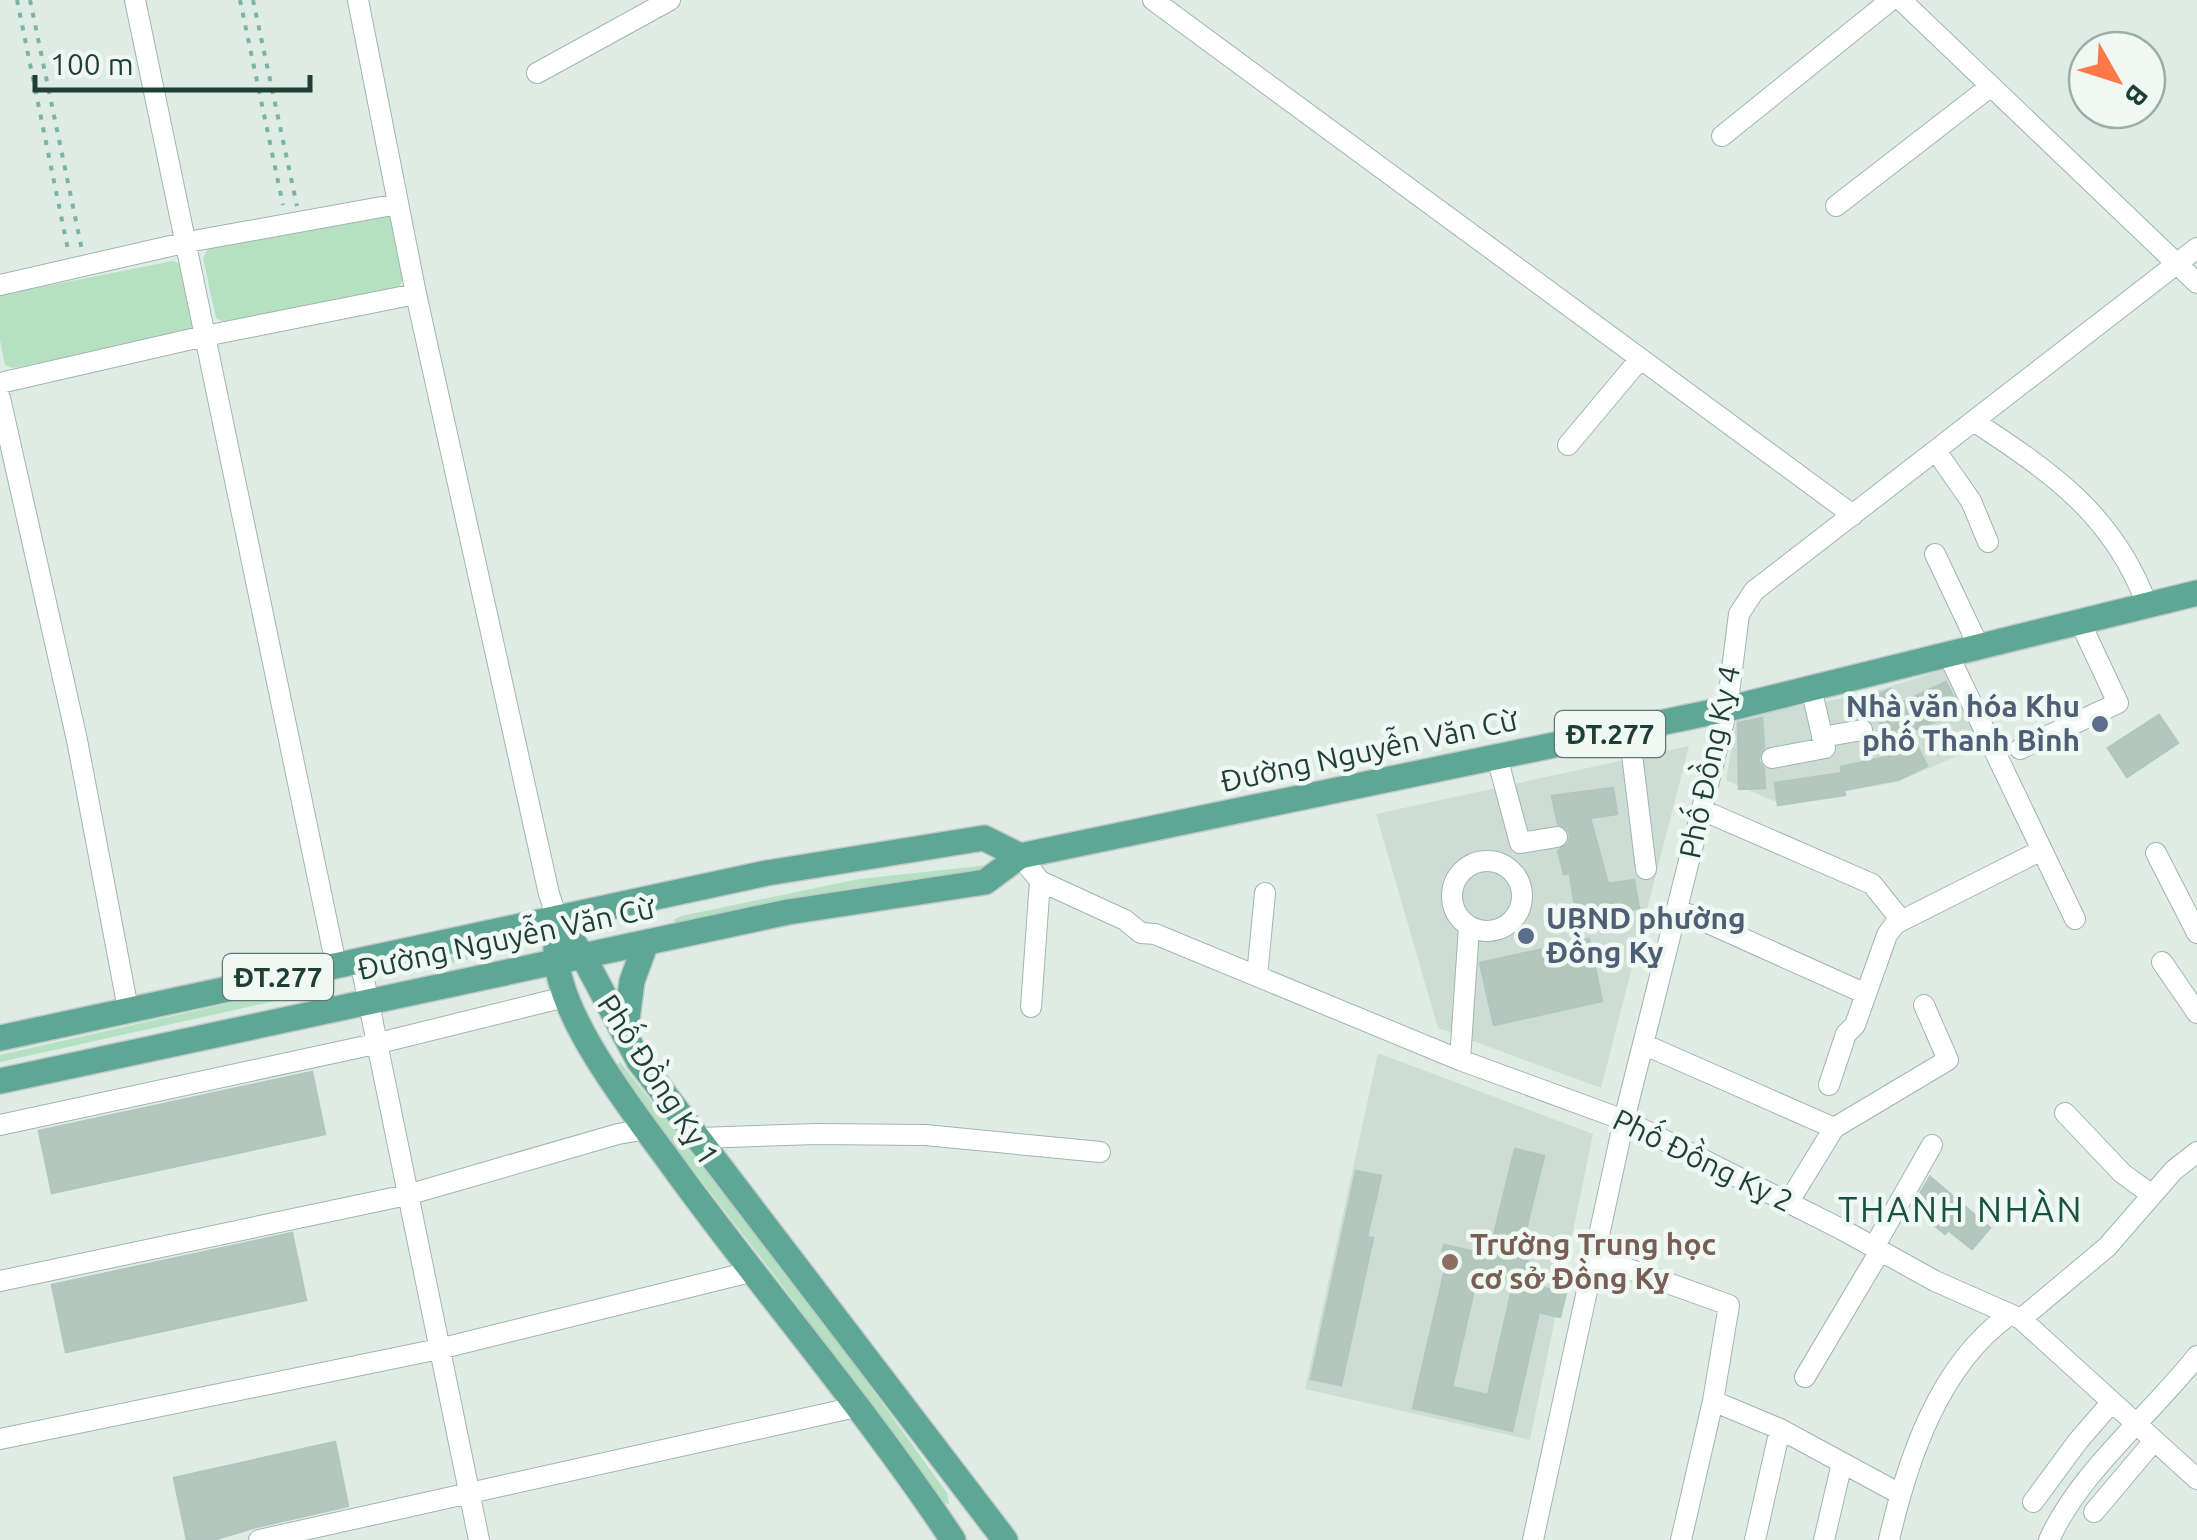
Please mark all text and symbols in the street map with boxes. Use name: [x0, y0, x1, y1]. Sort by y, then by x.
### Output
scale bar: [35, 30, 310, 92]
north arrow: [2067, 30, 2167, 130]
text: 100 m: [50, 47, 134, 81]
text: B: [2119, 79, 2155, 113]
street label: Phố Đồng Kỵ 4: [1669, 662, 1746, 861]
place label: Nhà văn hóa Khu phố Thanh Bình: [1846, 689, 2080, 757]
street label: Đường Nguyễn Văn Cừ: [1217, 699, 1522, 798]
road number: ĐT.277: [1555, 711, 1665, 757]
marker: Nhà văn hóa Khu phố Thanh Bình: [2089, 713, 2111, 735]
street label: Đường Nguyễn Văn Cừ: [354, 887, 659, 986]
place label: UBND phường Đồng Kỵ: [1546, 901, 1746, 969]
marker: UBND phường Đồng Kỵ: [1515, 925, 1537, 947]
road number: ĐT.277: [223, 954, 333, 1000]
street label: Phố Đồng Kỵ 1: [591, 986, 729, 1171]
street label: Phố Đồng Kỵ 2: [1608, 1099, 1801, 1218]
district label: THANH NHÀN: [1838, 1188, 2084, 1229]
place label: Trường Trung học cơ sở Đồng Kỵ: [1470, 1227, 1716, 1295]
marker: Trường Trung học cơ sở Đồng Kỵ: [1439, 1251, 1461, 1273]

